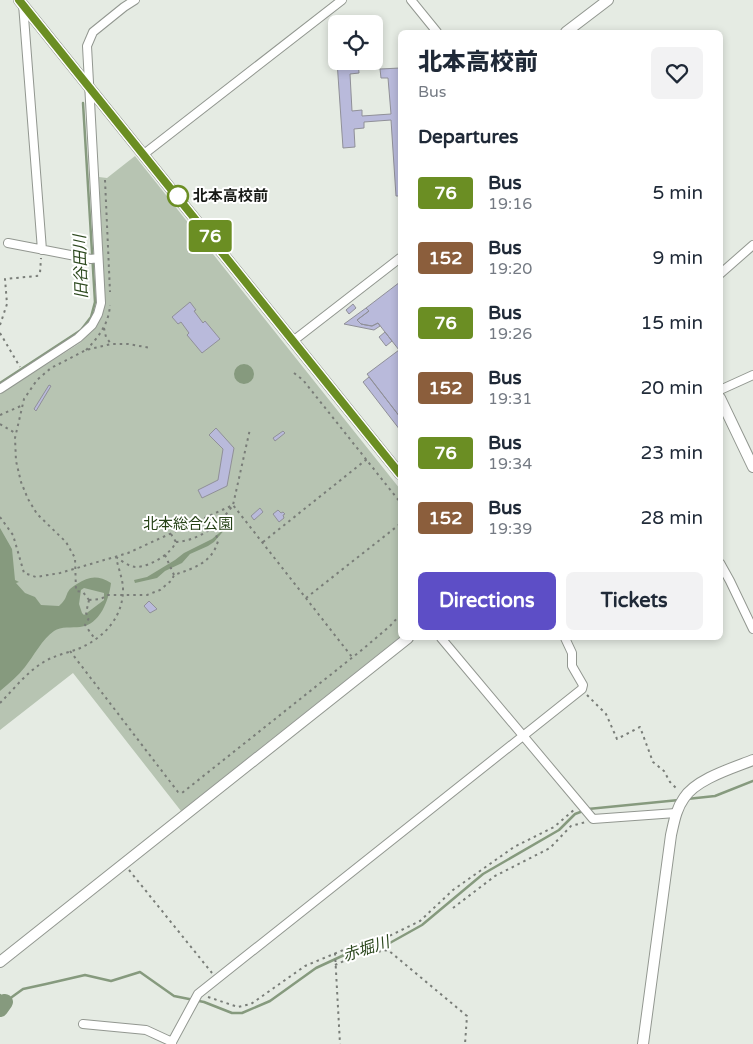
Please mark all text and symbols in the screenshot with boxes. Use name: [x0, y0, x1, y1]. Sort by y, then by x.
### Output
map controls: [328, 15, 383, 70]
button: locate: [328, 15, 383, 70]
button: heart: [651, 47, 703, 99]
text: 北本高校前: [418, 48, 538, 77]
text: Bus: [418, 82, 446, 102]
text: Departures: [418, 126, 518, 148]
text: Bus: [488, 172, 522, 194]
text: 76: [434, 182, 457, 204]
text: 5 min: [652, 182, 703, 204]
marker: 北本高校前: [167, 185, 189, 207]
place label: 北本高校前: [193, 187, 268, 205]
text: 19:16: [488, 194, 532, 214]
line badge: 76: [188, 220, 232, 252]
text: 76: [199, 225, 221, 247]
water label: 旧谷田川: [70, 233, 92, 299]
text: Bus: [488, 237, 522, 259]
text: 152: [429, 247, 462, 269]
text: 9 min: [652, 247, 703, 269]
text: 19:20: [488, 259, 532, 279]
text: Bus: [488, 302, 522, 324]
text: 76: [434, 312, 457, 334]
text: 15 min: [640, 312, 703, 334]
text: 19:26: [488, 324, 532, 344]
text: Bus: [488, 367, 522, 389]
text: 152: [429, 377, 462, 399]
text: 20 min: [640, 377, 703, 399]
text: 19:31: [488, 389, 532, 409]
text: Bus: [488, 432, 522, 454]
text: 76: [434, 442, 457, 464]
text: 23 min: [640, 442, 703, 464]
text: 19:34: [488, 454, 532, 474]
text: Bus: [488, 497, 522, 519]
text: 152: [429, 507, 462, 529]
text: 28 min: [640, 507, 703, 529]
park label: 北本総合公園: [143, 515, 233, 533]
text: 19:39: [488, 519, 532, 539]
button: Directions: [418, 572, 556, 630]
button: Tickets: [566, 572, 703, 630]
water label: 赤堀川: [340, 931, 394, 966]

